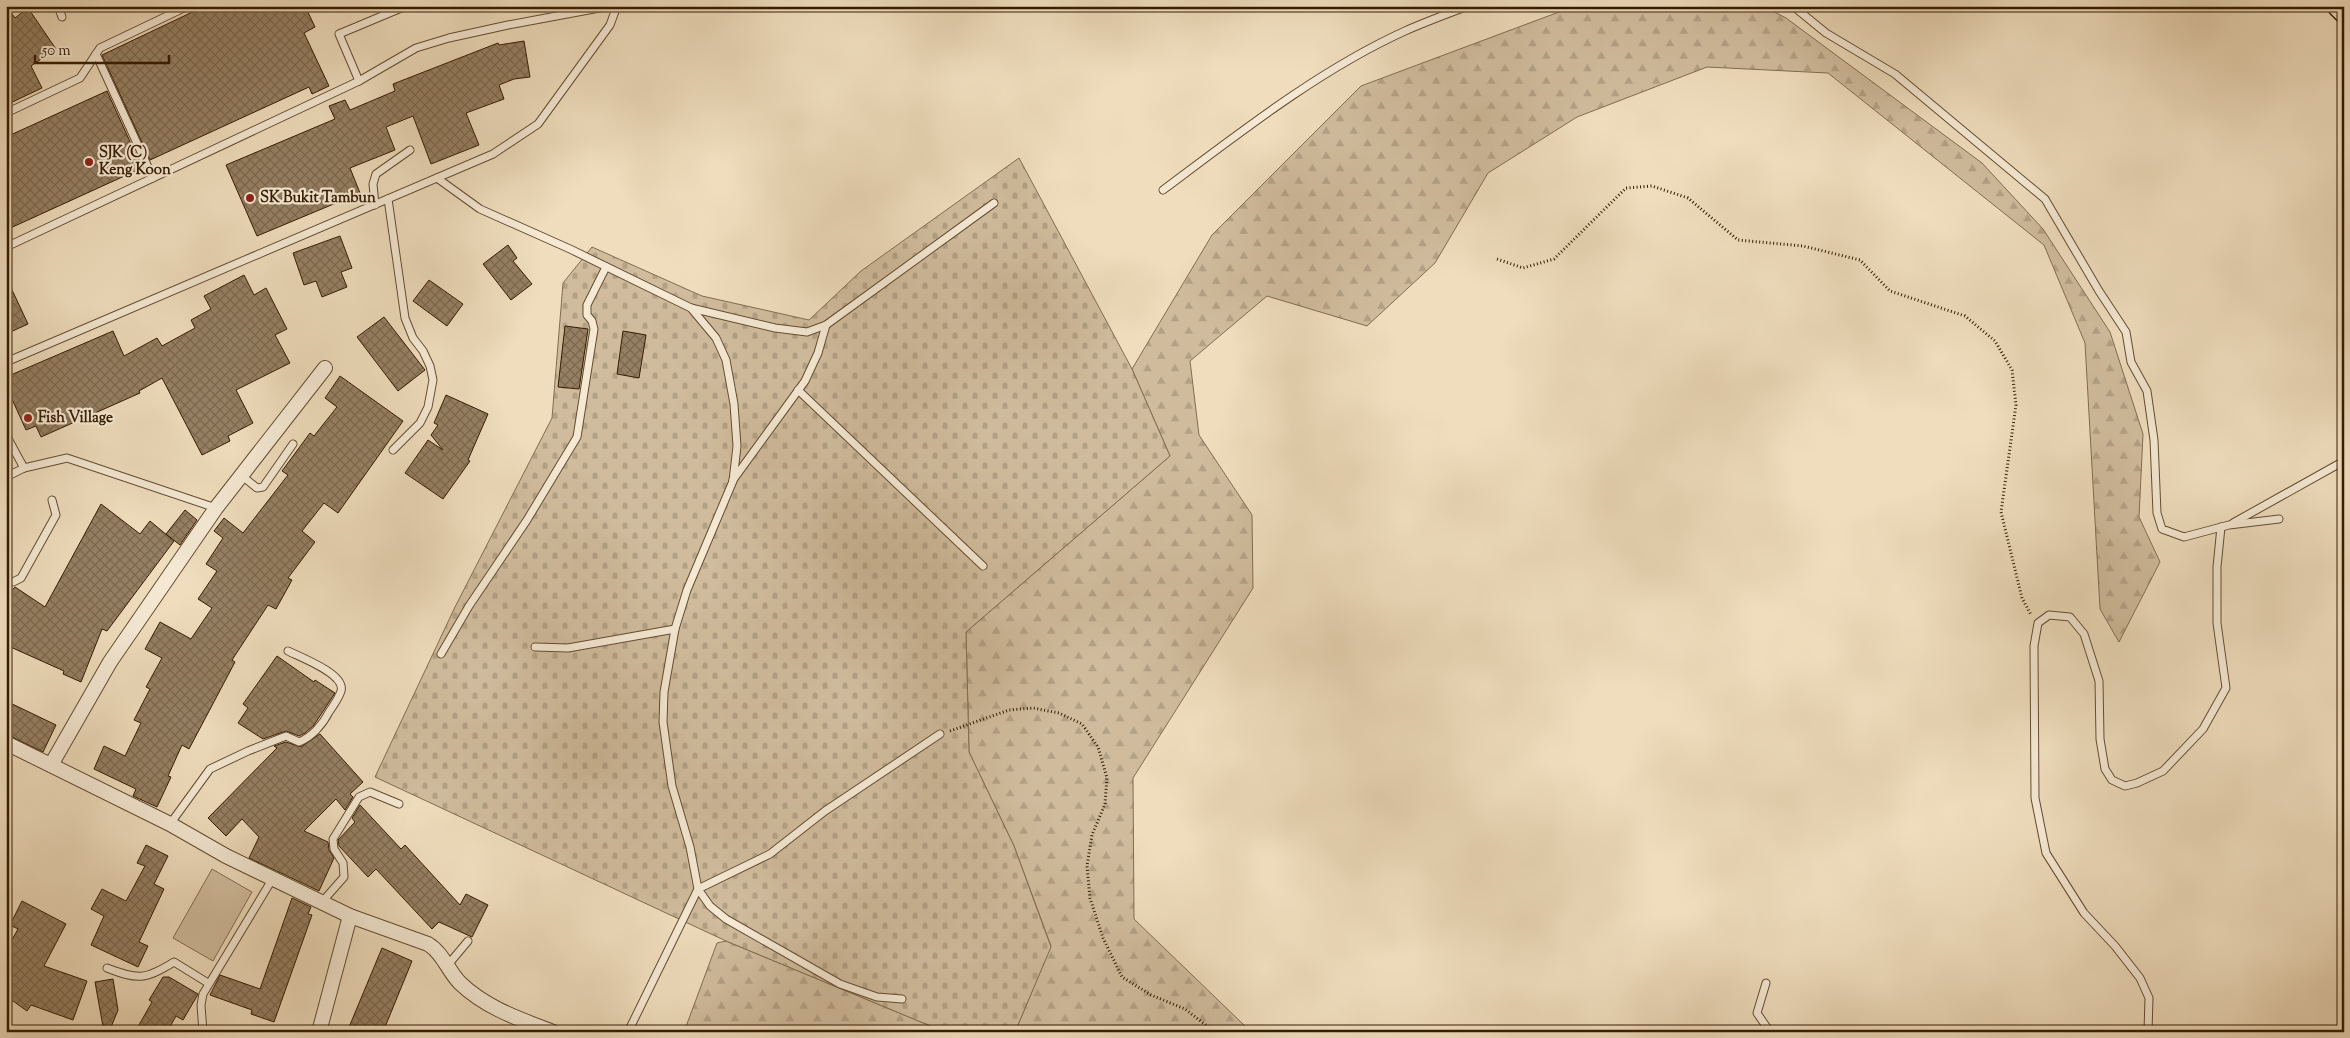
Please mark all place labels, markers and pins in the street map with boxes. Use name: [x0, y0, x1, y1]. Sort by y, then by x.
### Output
place label: SJK (C) Keng Koon: [99, 143, 171, 181]
marker: SJK (C) Keng Koon: [83, 156, 95, 168]
place label: SK Bukit Tambun: [260, 188, 376, 209]
marker: SK Bukit Tambun: [244, 192, 256, 204]
place label: Fish Village: [38, 408, 113, 429]
marker: Fish Village: [22, 412, 34, 424]

